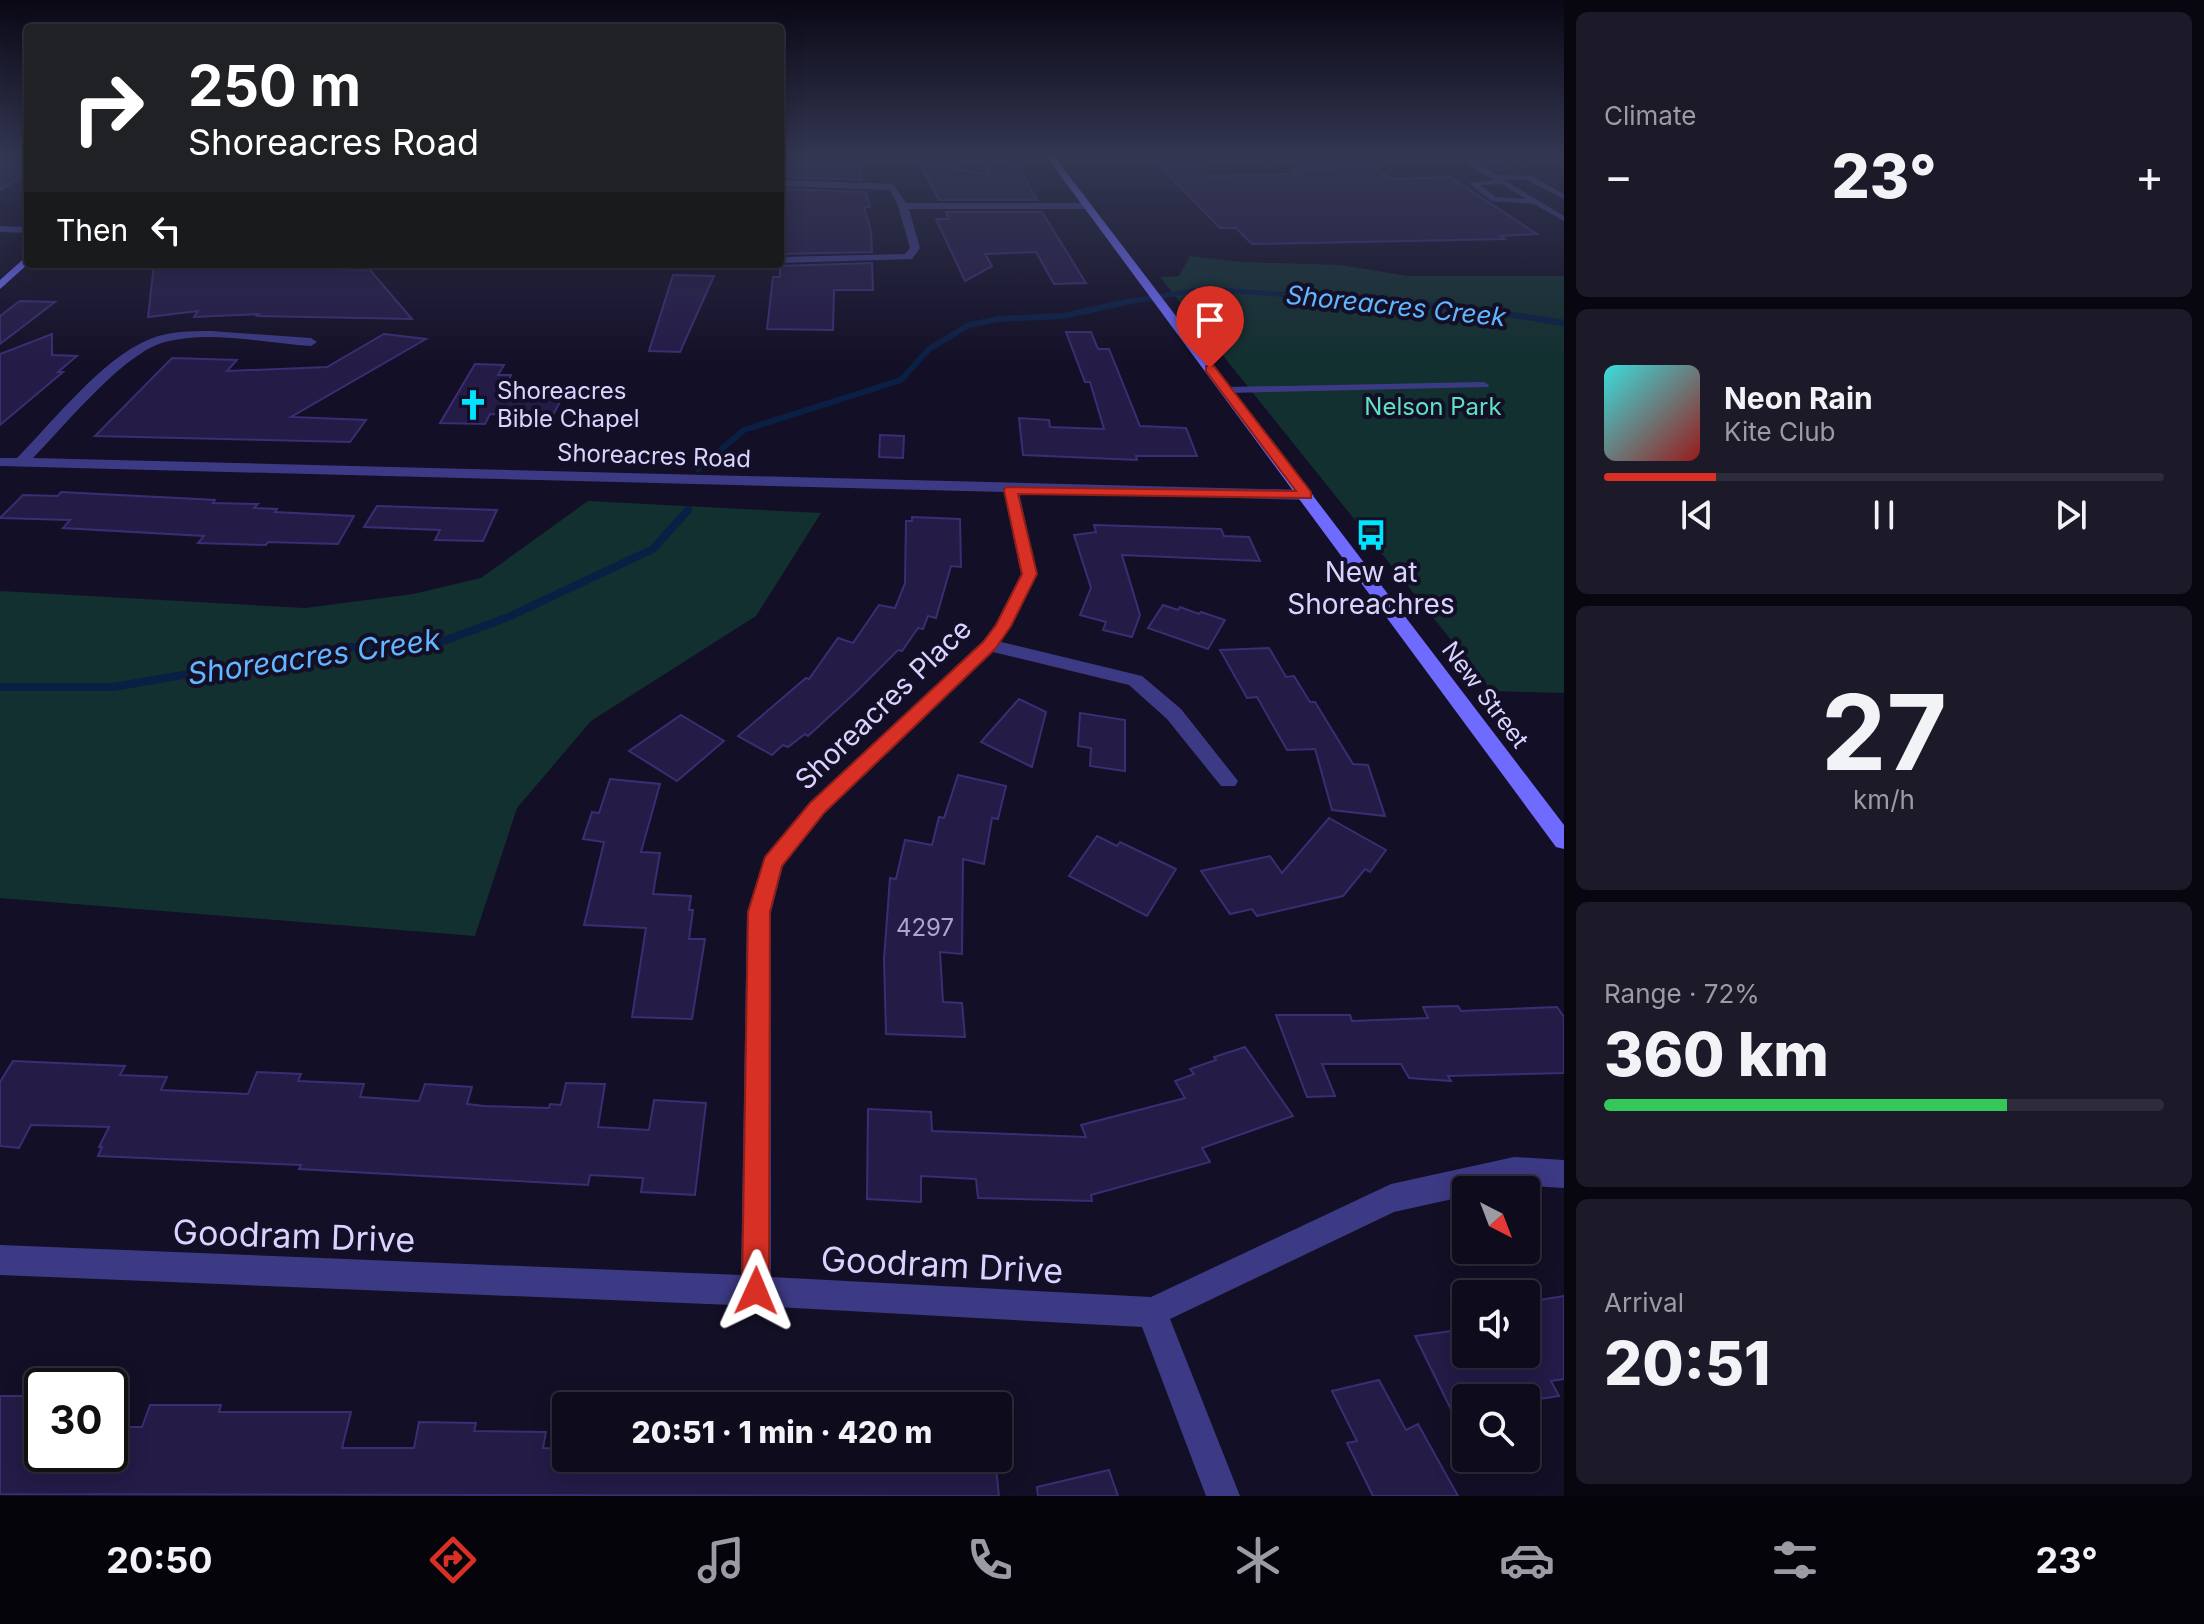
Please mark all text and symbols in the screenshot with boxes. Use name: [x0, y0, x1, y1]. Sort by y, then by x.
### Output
text: 250 m: [188, 52, 361, 120]
icon: right: [56, 56, 160, 160]
text: Climate: [1604, 100, 1696, 131]
text: Shoreacres Road: [188, 120, 479, 164]
text: 23°: [1831, 140, 1937, 212]
text: −: [1604, 149, 1633, 203]
text: +: [2135, 149, 2164, 203]
icon: left: [144, 208, 188, 252]
text: Then: [56, 212, 128, 248]
water label: Shoreacres Creek: [1285, 279, 1508, 333]
pin: [1176, 286, 1244, 368]
icon: arrive: [1188, 298, 1232, 342]
place label: Shoreacres Bible Chapel: [497, 376, 639, 433]
text: Neon Rain: [1724, 380, 1873, 416]
church icon: Shoreacres Bible Chapel: [456, 388, 490, 422]
park label: Nelson Park: [1364, 392, 1502, 421]
text: Kite Club: [1724, 416, 1835, 447]
street label: Shoreacres Road: [557, 438, 751, 473]
icon: previous: [1675, 493, 1719, 537]
icon: pause: [1862, 493, 1906, 537]
icon: next: [2049, 493, 2093, 537]
bus stop icon: New at Shoreachres: [1354, 518, 1388, 552]
place label: New at Shoreachres: [1287, 555, 1455, 621]
street label: Shoreacres Place: [788, 611, 978, 797]
water label: Shoreacres Creek: [185, 620, 443, 692]
street label: New Street: [1436, 636, 1535, 754]
text: 27: [1821, 669, 1947, 795]
text: km/h: [1853, 784, 1915, 815]
house number: 4297: [896, 913, 954, 942]
text: Range · 72%: [1604, 978, 1760, 1009]
text: 360 km: [1604, 1018, 1829, 1090]
north arrow: [1452, 1176, 1540, 1264]
map controls: [1452, 1176, 1540, 1472]
street label: Goodram Drive: [172, 1211, 416, 1260]
street label: Goodram Drive: [820, 1238, 1064, 1291]
position arrow: [714, 1249, 798, 1333]
button: sound: [1452, 1280, 1540, 1368]
text: Arrival: [1604, 1287, 1684, 1318]
text: 20:51: [1604, 1327, 1771, 1399]
speed limit sign: 30: [24, 1368, 128, 1472]
button: search: [1452, 1384, 1540, 1472]
text: 20:51 · 1 min · 420 m: [632, 1414, 932, 1450]
icon: directions: [425, 1532, 481, 1588]
icon: music: [693, 1532, 749, 1588]
icon: phone: [962, 1532, 1018, 1588]
icon: climate: [1230, 1532, 1286, 1588]
icon: car: [1499, 1532, 1555, 1588]
icon: filters: [1767, 1532, 1823, 1588]
text: 20:50: [106, 1538, 212, 1582]
text: 23°: [2036, 1538, 2098, 1582]

